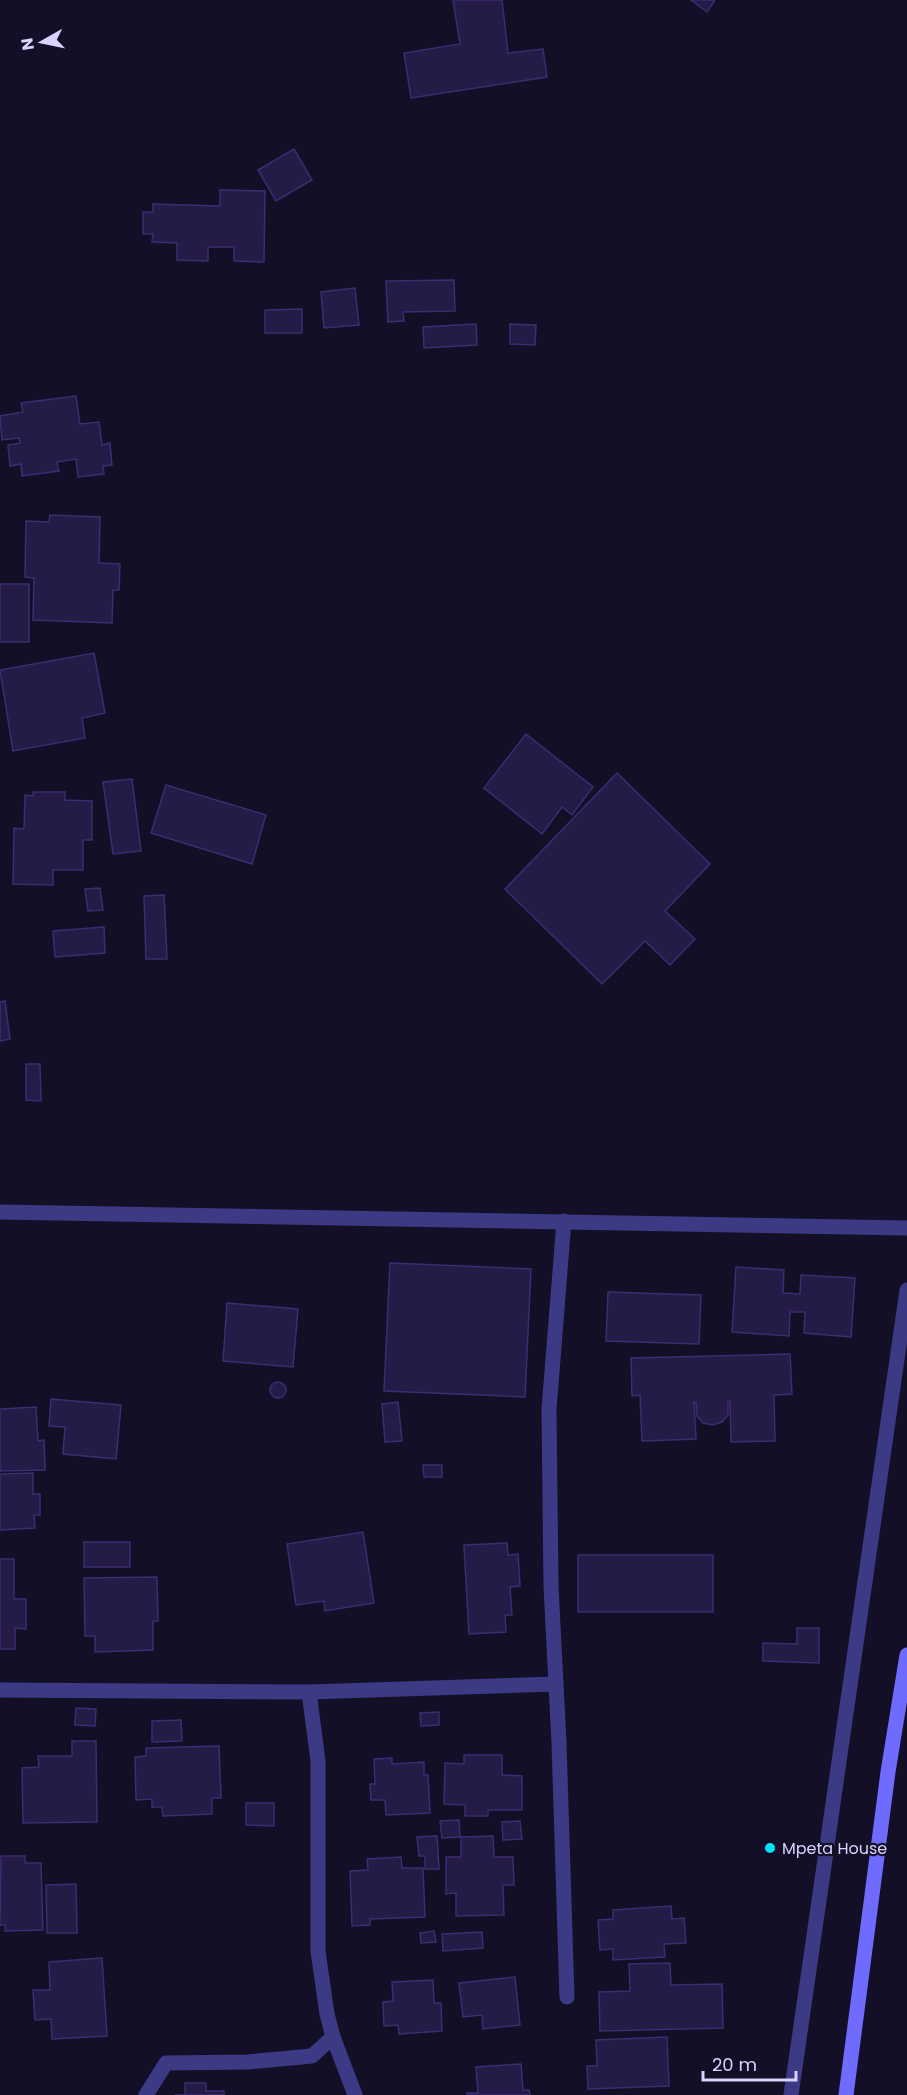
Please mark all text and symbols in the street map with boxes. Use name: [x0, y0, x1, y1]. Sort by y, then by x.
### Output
north arrow: [12, 12, 72, 72]
text: N: [15, 37, 40, 52]
place label: Mpeta House: [782, 1837, 887, 1860]
marker: Mpeta House: [763, 1841, 777, 1855]
scale bar: [703, 2044, 796, 2082]
text: 20 m: [712, 2052, 757, 2077]

